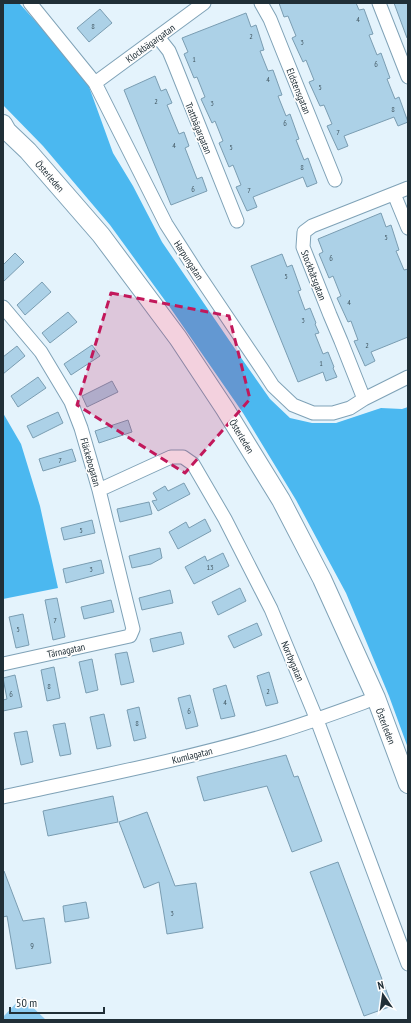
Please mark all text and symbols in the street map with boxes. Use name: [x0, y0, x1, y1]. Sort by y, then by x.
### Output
house number: 4: [356, 14, 360, 24]
house number: 8: [91, 21, 95, 31]
street label: Klockbägargatan: [123, 21, 178, 66]
house number: 2: [249, 31, 253, 41]
house number: 3: [300, 37, 304, 47]
house number: 1: [192, 54, 196, 64]
house number: 6: [374, 59, 378, 69]
street label: Eldstensgatan: [283, 66, 314, 116]
house number: 4: [266, 74, 270, 84]
house number: 5: [318, 82, 322, 92]
house number: 2: [154, 96, 158, 106]
house number: 3: [210, 98, 214, 108]
street label: Trattbägargatan: [182, 100, 215, 156]
house number: 8: [391, 104, 395, 114]
house number: 6: [283, 118, 287, 128]
house number: 7: [336, 127, 340, 137]
house number: 4: [172, 140, 176, 150]
house number: 5: [229, 142, 233, 152]
street label: Österleden: [32, 158, 67, 195]
house number: 8: [300, 162, 304, 172]
house number: 6: [191, 184, 195, 194]
house number: 7: [247, 185, 251, 195]
house number: 5: [384, 232, 388, 242]
street label: Harpungatan: [171, 238, 206, 283]
street label: Stockbåtsgatan: [298, 248, 329, 302]
house number: 6: [329, 253, 333, 263]
house number: 5: [284, 271, 288, 281]
house number: 4: [347, 297, 351, 307]
house number: 3: [301, 315, 305, 325]
house number: 2: [365, 340, 369, 350]
house number: 1: [319, 358, 323, 368]
street label: Österleden: [226, 417, 257, 456]
street label: Fläckebogatan: [77, 436, 104, 488]
house number: 7: [58, 455, 62, 465]
house number: 5: [79, 525, 83, 535]
house number: 13: [206, 562, 214, 572]
house number: 3: [89, 564, 93, 574]
house number: 7: [53, 615, 57, 625]
house number: 5: [16, 624, 20, 634]
street label: Norrbygatan: [278, 639, 307, 683]
street label: Tärnagatan: [46, 640, 86, 661]
house number: 8: [47, 681, 51, 691]
house number: 2: [266, 686, 270, 696]
house number: 6: [9, 689, 13, 699]
house number: 4: [223, 697, 227, 707]
house number: 6: [187, 706, 191, 716]
street label: Österleden: [373, 706, 398, 746]
house number: 8: [135, 718, 139, 728]
street label: Kumlagatan: [170, 744, 214, 767]
house number: 3: [170, 908, 174, 918]
house number: 9: [30, 940, 34, 950]
north arrow: [363, 975, 403, 1015]
text: N: [376, 978, 385, 993]
scale bar: [10, 989, 104, 1015]
text: 50 m: [16, 995, 37, 1010]

